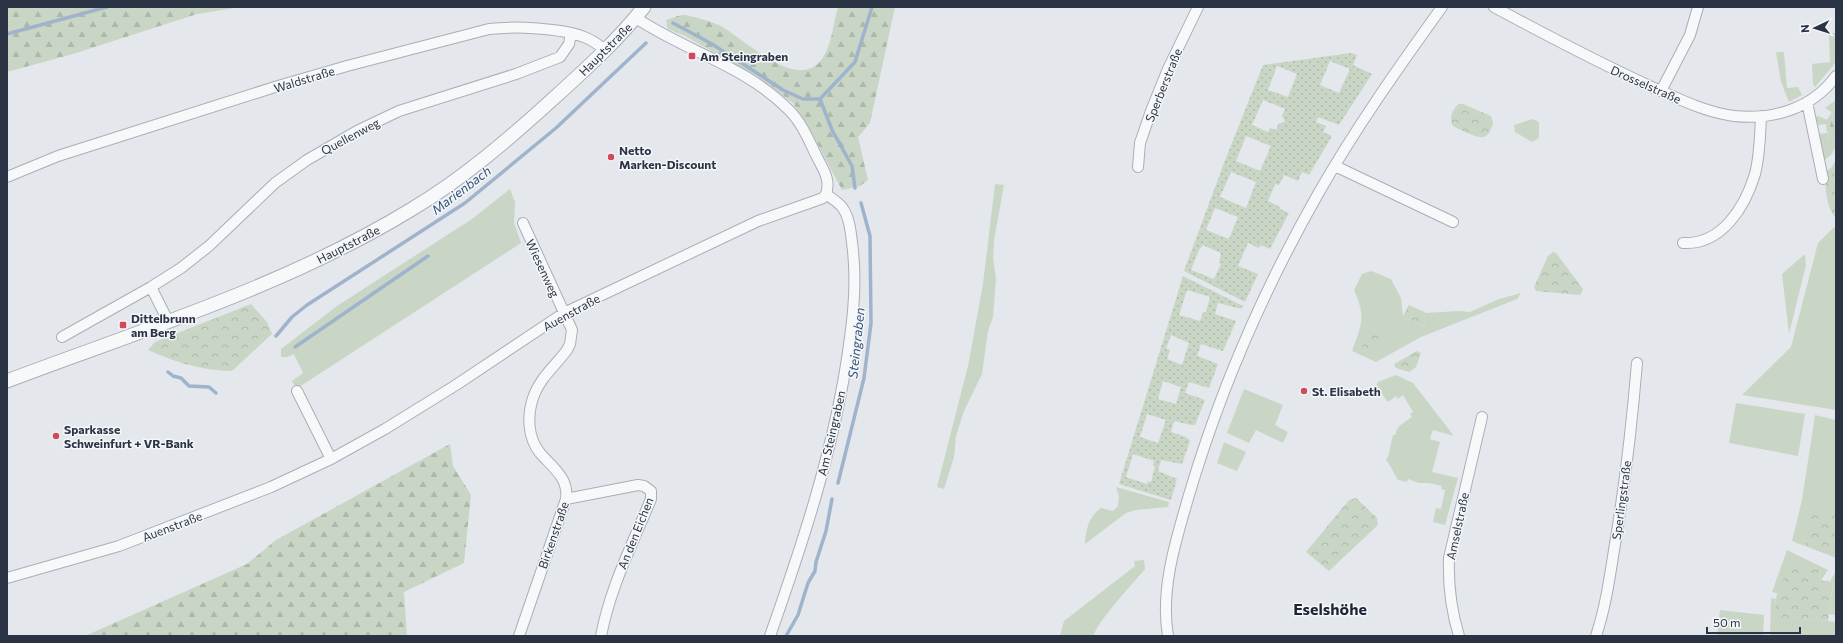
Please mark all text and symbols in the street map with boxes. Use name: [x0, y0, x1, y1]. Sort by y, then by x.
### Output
north arrow: [1795, 8, 1835, 48]
street label: Hauptstraße: [576, 20, 634, 78]
text: N: [1798, 24, 1811, 33]
street label: Sperberstraße: [1142, 46, 1184, 124]
place label: Am Steingraben: [700, 49, 788, 63]
marker: Am Steingraben: [687, 51, 697, 61]
street label: Drosselstraße: [1609, 62, 1683, 106]
street label: Waldstraße: [272, 63, 336, 95]
street label: Quellenweg: [318, 115, 382, 157]
place label: Netto Marken-Discount: [619, 143, 716, 171]
marker: Netto Marken-Discount: [606, 152, 616, 162]
water label: Marienbach: [428, 162, 494, 218]
street label: Hauptstraße: [314, 222, 382, 266]
street label: Wiesenweg: [523, 237, 563, 300]
street label: Auenstraße: [540, 291, 602, 333]
water label: Steingraben: [844, 307, 868, 379]
place label: Dittelbrunn am Berg: [131, 311, 196, 339]
marker: Dittelbrunn am Berg: [118, 320, 128, 330]
place label: St. Elisabeth: [1312, 384, 1381, 398]
marker: St. Elisabeth: [1299, 386, 1309, 396]
street label: Am Steingraben: [814, 389, 848, 477]
place label: Sparkasse Schweinfurt + VR-Bank: [64, 422, 194, 450]
marker: Sparkasse Schweinfurt + VR-Bank: [51, 431, 61, 441]
street label: Sperlingstraße: [1609, 460, 1633, 540]
street label: Amselstraße: [1443, 491, 1471, 561]
street label: An den Eichen: [614, 495, 656, 571]
street label: Birkenstraße: [535, 500, 571, 570]
street label: Auenstraße: [140, 508, 204, 544]
district label: Eselshöhe: [1293, 599, 1367, 618]
scale bar: [1707, 609, 1800, 635]
text: 50 m: [1713, 615, 1741, 629]

